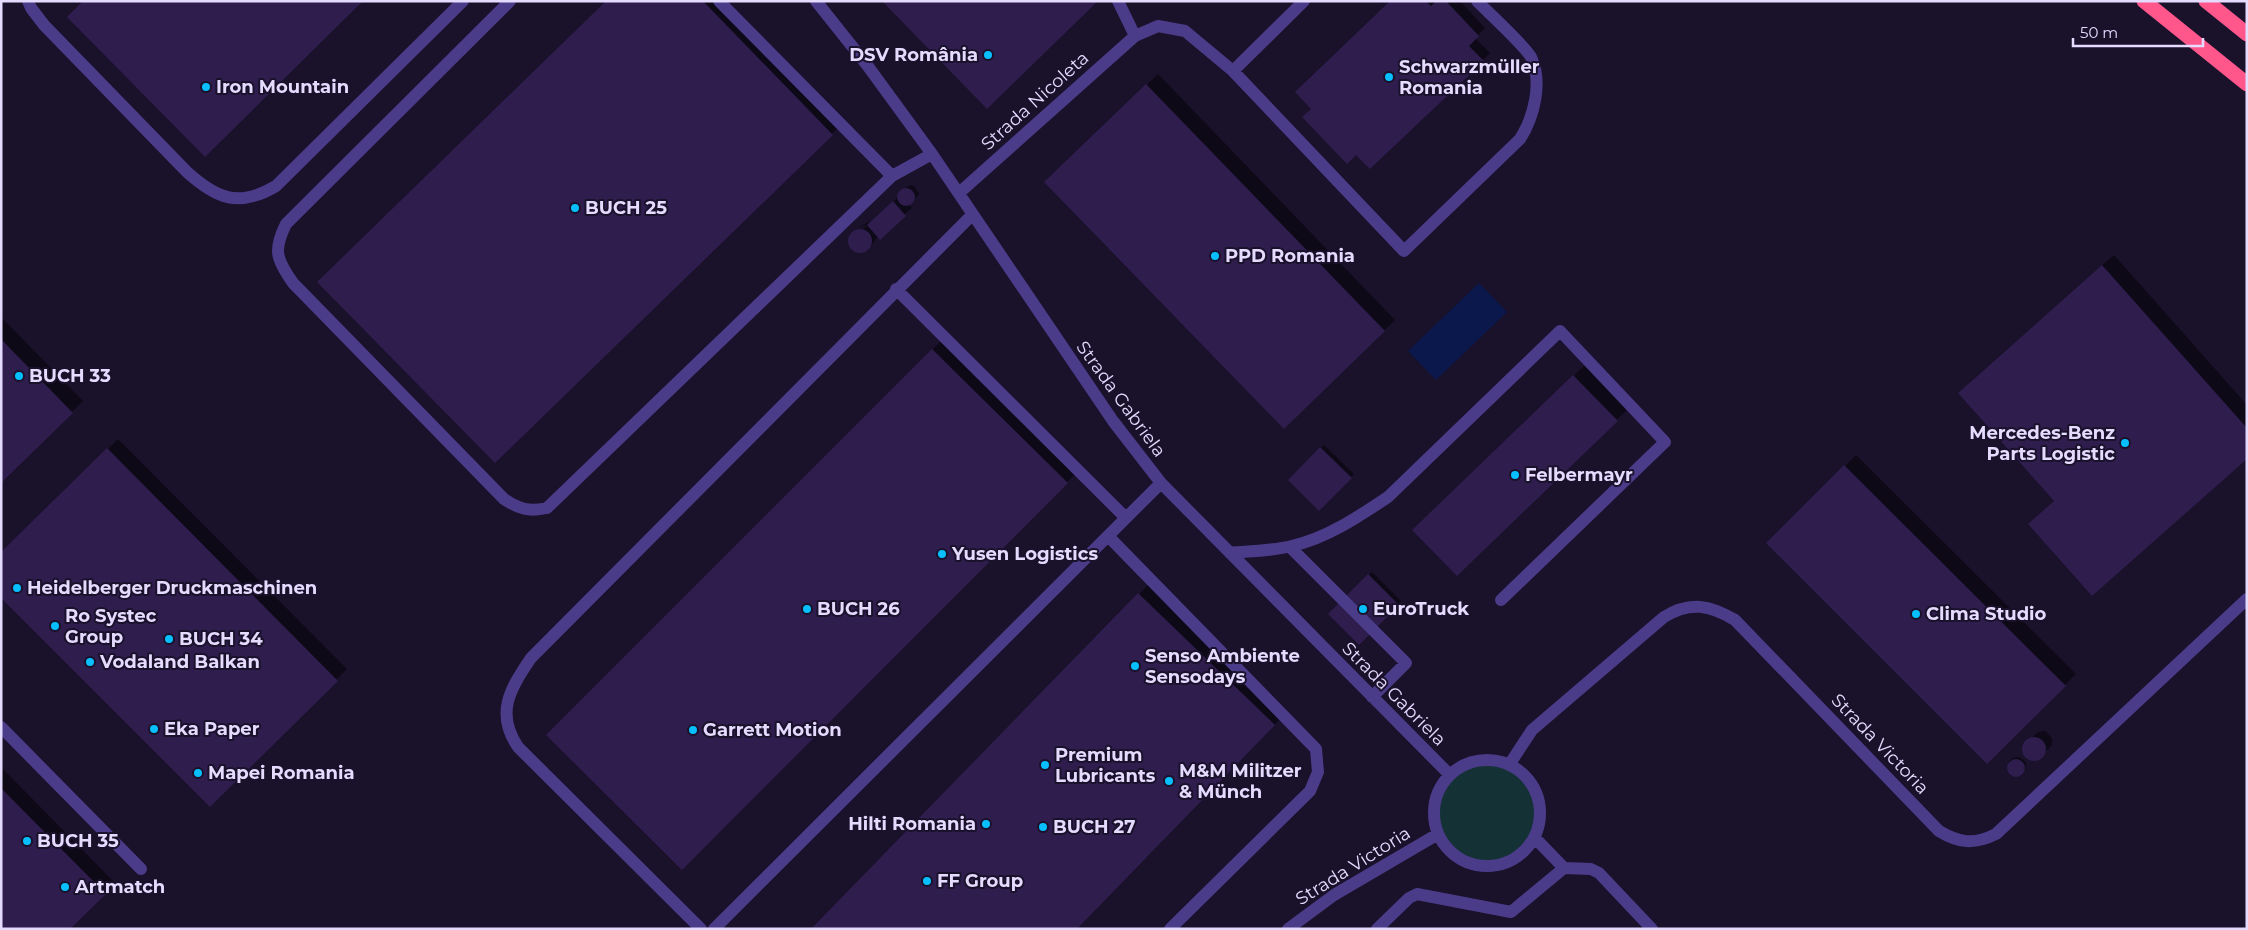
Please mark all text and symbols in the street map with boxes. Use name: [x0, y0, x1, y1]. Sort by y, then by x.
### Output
scale bar: [2073, 15, 2203, 47]
text: 50 m: [2080, 23, 2118, 42]
place label: DSV România: [849, 44, 978, 66]
street label: Strada Nicoleta: [977, 47, 1093, 155]
marker: DSV România: [982, 49, 994, 61]
place label: Schwarzmüller Romania: [1399, 56, 1540, 99]
marker: Schwarzmüller Romania: [1383, 71, 1395, 83]
place label: Iron Mountain: [216, 76, 349, 98]
marker: Iron Mountain: [200, 81, 212, 93]
place label: BUCH 25: [585, 197, 667, 219]
marker: BUCH 25: [569, 202, 581, 214]
place label: PPD Romania: [1225, 245, 1355, 267]
marker: PPD Romania: [1209, 250, 1221, 262]
street label: Strada Gabriela: [1072, 337, 1170, 461]
place label: BUCH 33: [29, 365, 111, 387]
marker: BUCH 33: [13, 370, 25, 382]
place label: Mercedes-Benz Parts Logistic: [1969, 422, 2115, 465]
marker: Mercedes-Benz Parts Logistic: [2119, 437, 2131, 449]
place label: Felbermayr: [1525, 464, 1633, 486]
marker: Felbermayr: [1509, 469, 1521, 481]
place label: Yusen Logistics: [951, 543, 1098, 565]
marker: Yusen Logistics: [936, 548, 948, 560]
place label: Heidelberger Druckmaschinen: [27, 577, 317, 599]
marker: Heidelberger Druckmaschinen: [11, 582, 23, 594]
place label: BUCH 26: [817, 598, 900, 620]
place label: EuroTruck: [1373, 598, 1469, 620]
marker: BUCH 26: [801, 603, 813, 615]
marker: EuroTruck: [1357, 603, 1369, 615]
place label: Clima Studio: [1926, 603, 2047, 625]
place label: Ro Systec Group: [65, 605, 157, 648]
marker: Clima Studio: [1910, 608, 1922, 620]
marker: Ro Systec Group: [49, 620, 61, 632]
place label: BUCH 34: [179, 628, 263, 650]
marker: BUCH 34: [163, 633, 175, 645]
street label: Strada Gabriela: [1337, 637, 1451, 751]
place label: Senso Ambiente Sensodays: [1145, 645, 1300, 688]
place label: Vodaland Balkan: [99, 651, 260, 673]
marker: Vodaland Balkan: [84, 656, 96, 668]
marker: Senso Ambiente Sensodays: [1129, 660, 1141, 672]
street label: Strada Victoria: [1827, 689, 1933, 799]
place label: Eka Paper: [164, 718, 260, 740]
place label: Garrett Motion: [703, 719, 842, 741]
marker: Eka Paper: [148, 723, 160, 735]
marker: Garrett Motion: [687, 724, 699, 736]
place label: Premium Lubricants: [1055, 744, 1156, 787]
marker: Premium Lubricants: [1039, 759, 1051, 771]
place label: M&M Militzer & Münch: [1179, 760, 1302, 803]
place label: Mapei Romania: [208, 762, 355, 784]
marker: Mapei Romania: [192, 767, 204, 779]
marker: M&M Militzer & Münch: [1163, 775, 1175, 787]
place label: Hilti Romania: [848, 813, 976, 835]
place label: BUCH 27: [1053, 816, 1135, 838]
marker: Hilti Romania: [980, 818, 992, 830]
marker: BUCH 27: [1037, 821, 1049, 833]
street label: Strada Victoria: [1292, 822, 1414, 910]
place label: BUCH 35: [37, 830, 119, 852]
marker: BUCH 35: [21, 835, 33, 847]
place label: FF Group: [937, 870, 1023, 892]
marker: FF Group: [921, 875, 933, 887]
place label: Artmatch: [74, 876, 165, 898]
marker: Artmatch: [59, 881, 71, 893]

